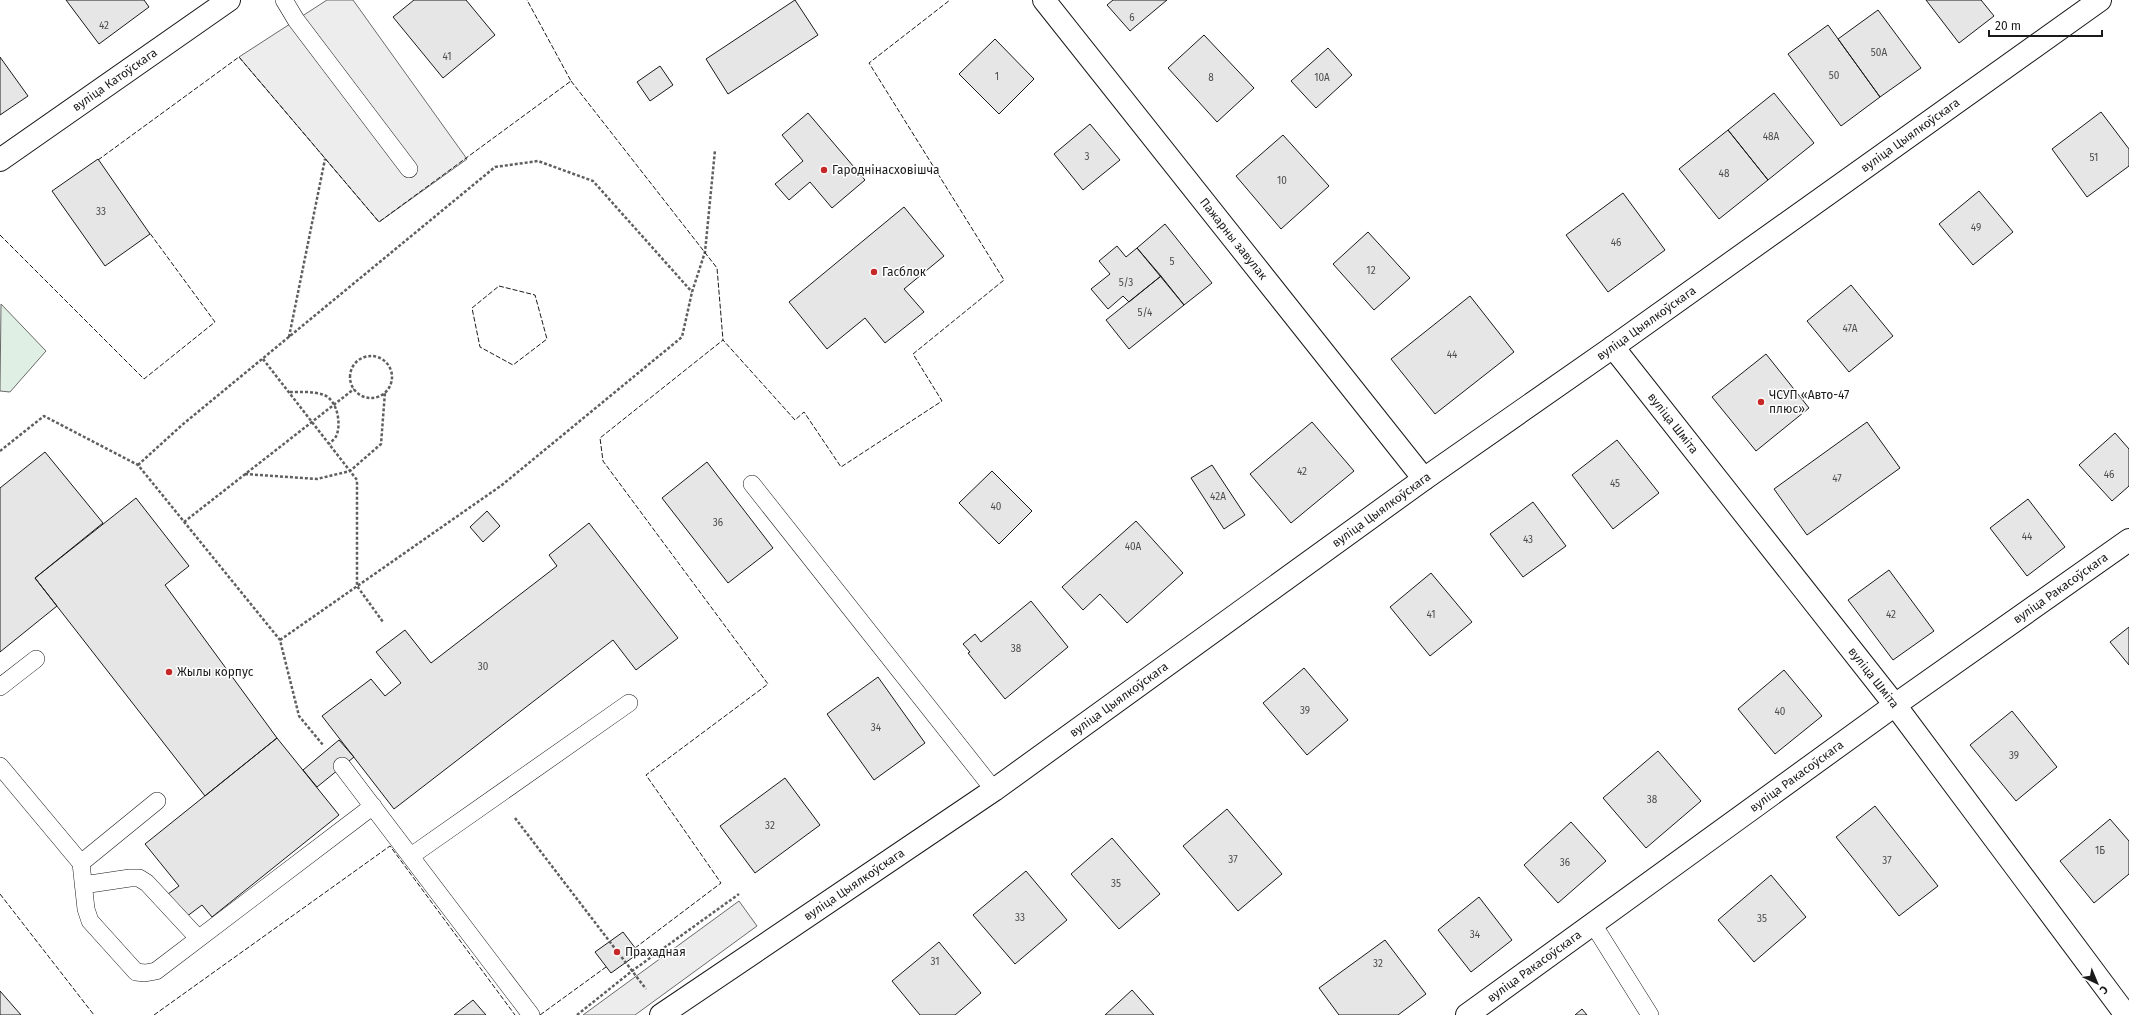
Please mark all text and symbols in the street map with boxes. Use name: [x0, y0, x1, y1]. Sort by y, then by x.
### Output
house number: 6: [1129, 12, 1135, 24]
scale bar: [1989, 12, 2102, 38]
text: 20 m: [1995, 19, 2021, 33]
house number: 42: [99, 20, 109, 32]
street label: вуліца Катоўскага: [70, 45, 160, 114]
house number: 50А: [1871, 47, 1887, 59]
house number: 41: [442, 51, 452, 63]
house number: 50: [1829, 70, 1840, 82]
house number: 1: [995, 71, 999, 83]
house number: 8: [1208, 72, 1214, 84]
house number: 10А: [1314, 72, 1330, 84]
street label: вуліца Цыялкоўскага: [1858, 95, 1962, 175]
house number: 48А: [1763, 131, 1780, 143]
house number: 3: [1085, 151, 1090, 163]
house number: 51: [2090, 152, 2098, 164]
place label: Гароднінасховішча: [832, 163, 940, 177]
marker: Гароднінасховішча: [819, 165, 829, 175]
house number: 48: [1719, 168, 1730, 180]
house number: 10: [1277, 175, 1287, 187]
street label: Пажарны завулак: [1197, 195, 1271, 283]
house number: 33: [96, 206, 106, 218]
house number: 49: [1971, 222, 1981, 234]
house number: 46: [1611, 237, 1621, 249]
house number: 5: [1169, 256, 1175, 268]
place label: Гасблок: [882, 265, 927, 279]
house number: 12: [1366, 265, 1376, 277]
marker: Гасблок: [869, 267, 879, 277]
house number: 5/3: [1119, 277, 1133, 289]
street label: вуліца Цыялкоўскага: [1594, 283, 1699, 363]
house number: 5/4: [1138, 307, 1153, 319]
house number: 47А: [1843, 323, 1858, 335]
house number: 44: [1447, 349, 1458, 361]
place label: ЧСУП «Авто-47 плюс»: [1769, 388, 1849, 416]
street label: вуліца Шміта: [1645, 390, 1701, 456]
marker: ЧСУП «Авто-47 плюс»: [1756, 397, 1766, 407]
house number: 42: [1297, 466, 1307, 478]
street label: вуліца Цыялкоўскага: [1329, 469, 1433, 550]
house number: 46: [2104, 469, 2114, 481]
house number: 47: [1832, 473, 1842, 485]
house number: 45: [1610, 478, 1620, 490]
house number: 42А: [1210, 491, 1226, 503]
house number: 40: [991, 501, 1002, 513]
house number: 36: [713, 517, 723, 529]
house number: 44: [2022, 531, 2033, 543]
house number: 43: [1523, 534, 1533, 546]
house number: 40А: [1125, 541, 1142, 553]
street label: вуліца Ракасоўскага: [2010, 550, 2111, 627]
house number: 41: [1426, 609, 1436, 621]
house number: 42: [1886, 609, 1896, 621]
house number: 38: [1011, 643, 1022, 655]
street label: вуліца Шміта: [1845, 645, 1902, 711]
street label: вуліца Цыялкоўскага: [1067, 659, 1171, 740]
house number: 30: [478, 661, 489, 673]
place label: Жылы корпус: [177, 665, 254, 679]
marker: Жылы корпус: [164, 667, 174, 677]
house number: 39: [1300, 705, 1310, 717]
house number: 40: [1775, 706, 1786, 718]
house number: 34: [871, 722, 882, 734]
street label: вуліца Ракасоўскага: [1747, 738, 1846, 815]
house number: 39: [2009, 750, 2019, 762]
house number: 38: [1647, 794, 1658, 806]
house number: 32: [765, 820, 775, 832]
house number: 1Б: [2095, 845, 2105, 857]
street label: вуліца Цыялкоўскага: [801, 846, 907, 923]
house number: 37: [1228, 854, 1238, 866]
house number: 37: [1882, 855, 1892, 867]
house number: 36: [1560, 857, 1570, 869]
house number: 35: [1111, 878, 1121, 890]
house number: 33: [1015, 912, 1025, 924]
house number: 35: [1757, 913, 1767, 925]
street label: вуліца Ракасоўскага: [1484, 928, 1584, 1005]
house number: 34: [1470, 929, 1481, 941]
place label: Прахадная: [625, 945, 686, 959]
marker: Прахадная: [612, 947, 622, 957]
house number: 31: [930, 956, 940, 968]
house number: 32: [1373, 958, 1383, 970]
north arrow: [2077, 963, 2117, 1003]
text: С: [2096, 983, 2110, 997]

